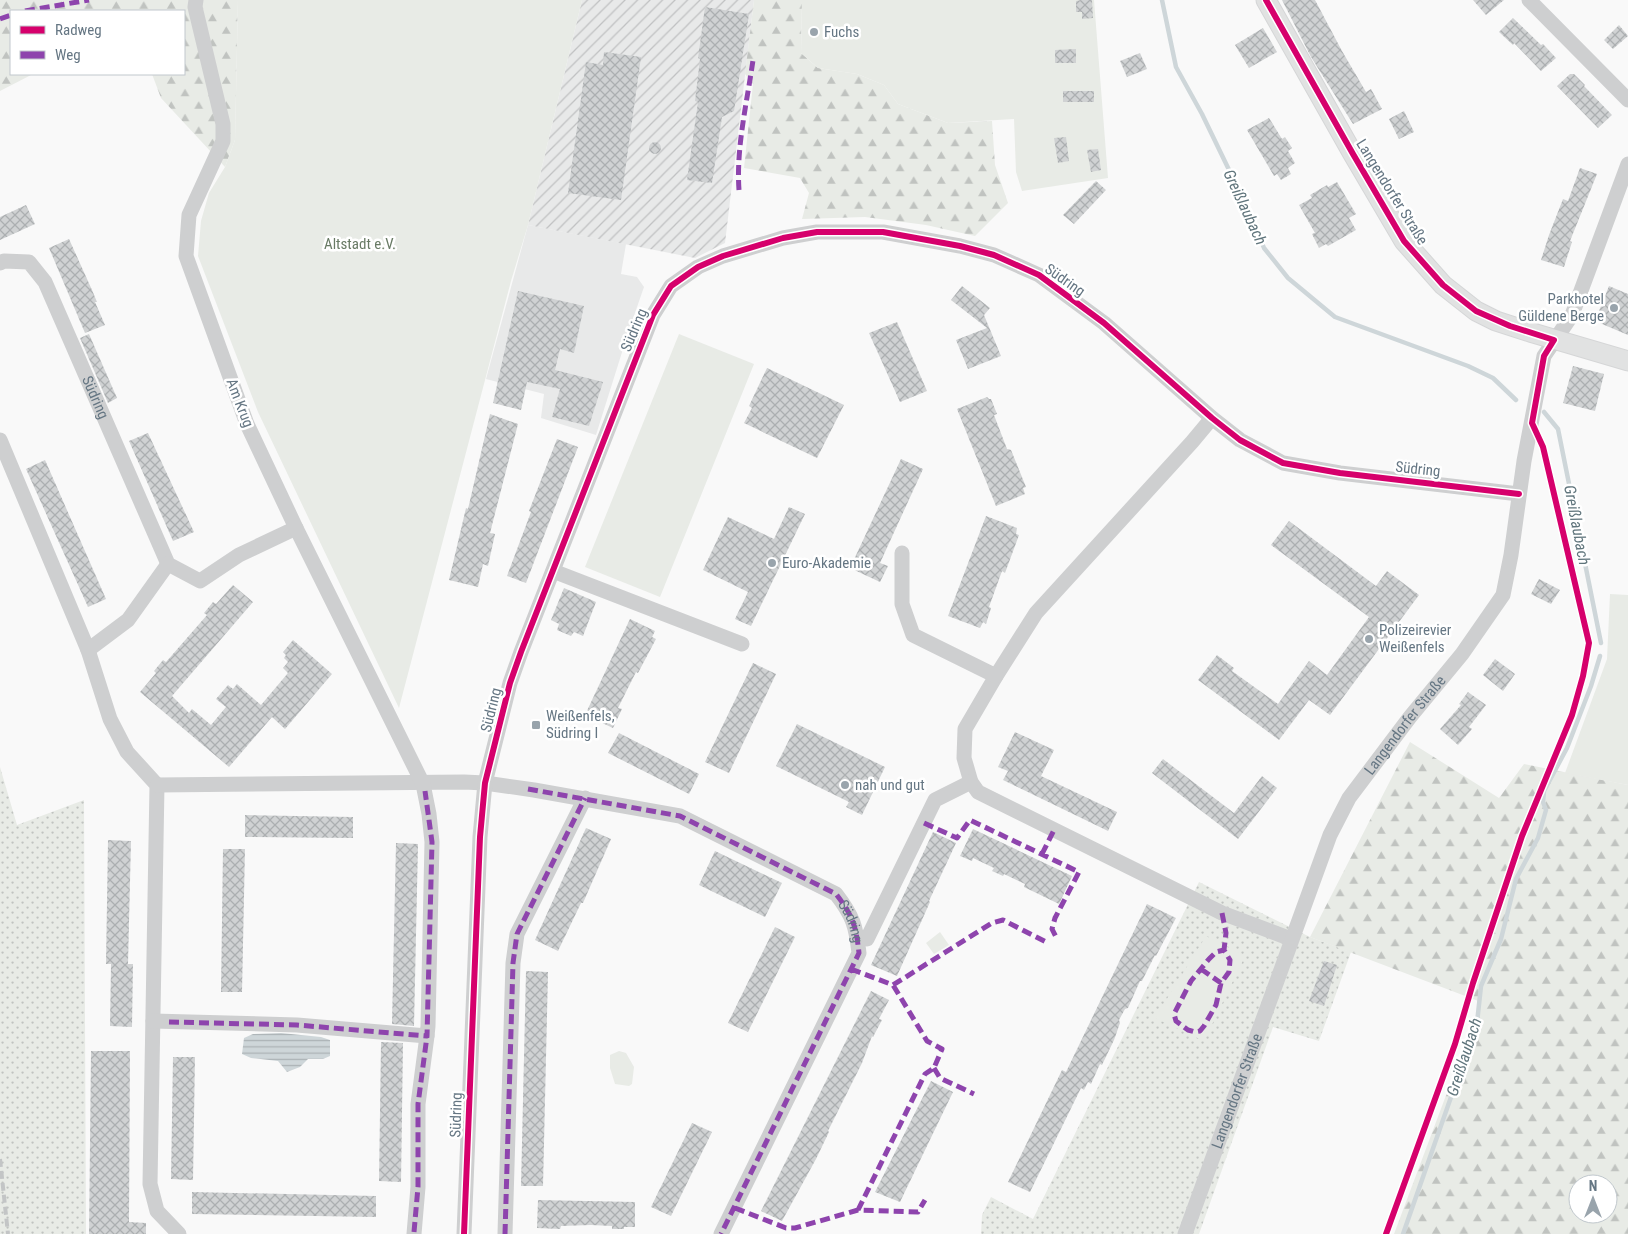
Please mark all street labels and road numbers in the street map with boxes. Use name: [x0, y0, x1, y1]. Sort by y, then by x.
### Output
street label: Langendorfer Straße: [1352, 136, 1432, 248]
street label: Südring: [1041, 260, 1089, 300]
street label: Südring: [617, 306, 651, 354]
street label: Südring: [78, 373, 113, 422]
street label: Am Krug: [222, 376, 258, 430]
street label: Südring: [1395, 458, 1441, 480]
street label: Langendorfer Straße: [1361, 672, 1449, 778]
street label: Südring: [477, 686, 505, 734]
street label: Südring: [834, 896, 867, 944]
street label: Langendorfer Straße: [1208, 1031, 1266, 1151]
street label: Südring: [446, 1092, 466, 1138]

